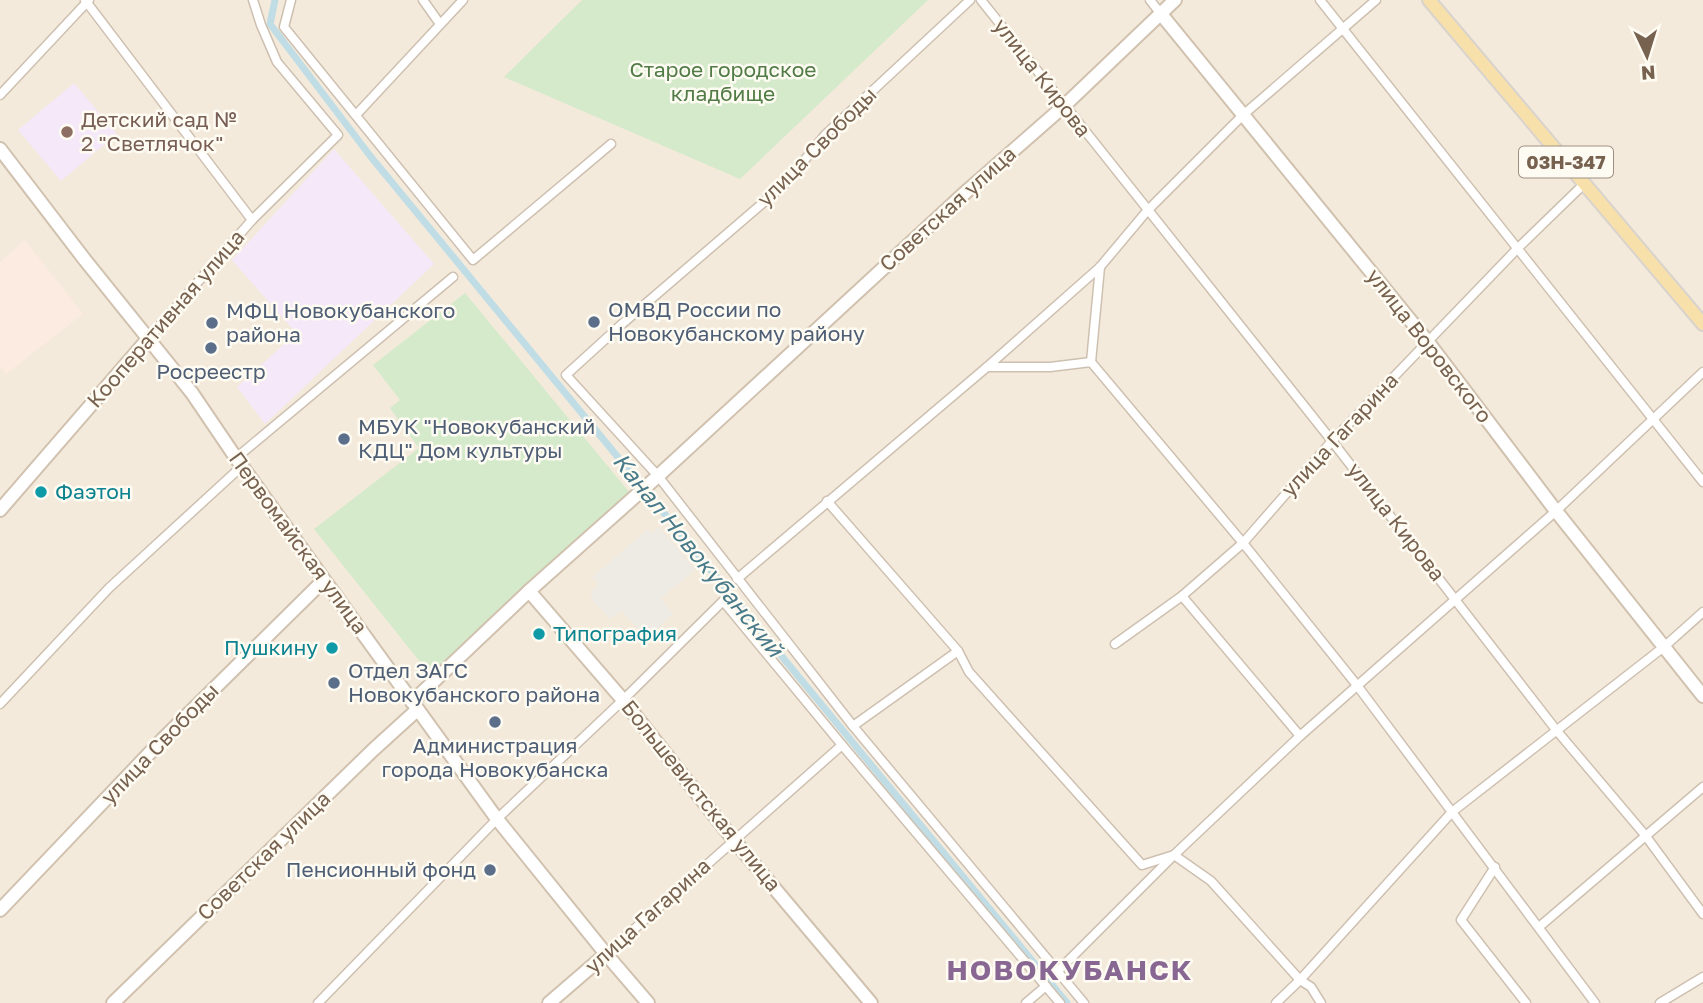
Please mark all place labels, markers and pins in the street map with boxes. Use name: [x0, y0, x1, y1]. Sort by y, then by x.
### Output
place label: Детский сад № 2 "Светлячок": [81, 106, 237, 156]
marker: Детский сад № 2 "Светлячок": [59, 124, 75, 140]
place label: ОМВД России по Новокубанскому району: [608, 296, 865, 346]
place label: МФЦ Новокубанского района: [226, 297, 455, 347]
marker: ОМВД России по Новокубанскому району: [586, 314, 602, 330]
marker: МФЦ Новокубанского района: [204, 315, 220, 331]
marker: Росреестр: [203, 340, 219, 356]
place label: Росреестр: [156, 358, 266, 384]
place label: МБУК "Новокубанский КДЦ" Дом культуры: [358, 413, 595, 463]
marker: МБУК "Новокубанский КДЦ" Дом культуры: [336, 431, 352, 447]
place label: Фаэтон: [55, 478, 132, 504]
marker: Фаэтон: [33, 484, 49, 500]
place label: Типография: [553, 620, 677, 646]
marker: Типография: [531, 626, 547, 642]
place label: Пушкину: [224, 634, 318, 660]
marker: Пушкину: [324, 640, 340, 656]
place label: Отдел ЗАГС Новокубанского района: [348, 657, 600, 707]
marker: Отдел ЗАГС Новокубанского района: [326, 675, 342, 691]
marker: Администрация города Новокубанска: [487, 714, 503, 730]
place label: Администрация города Новокубанска: [382, 732, 608, 782]
place label: Пенсионный фонд: [286, 856, 476, 882]
marker: Пенсионный фонд: [482, 862, 498, 878]

